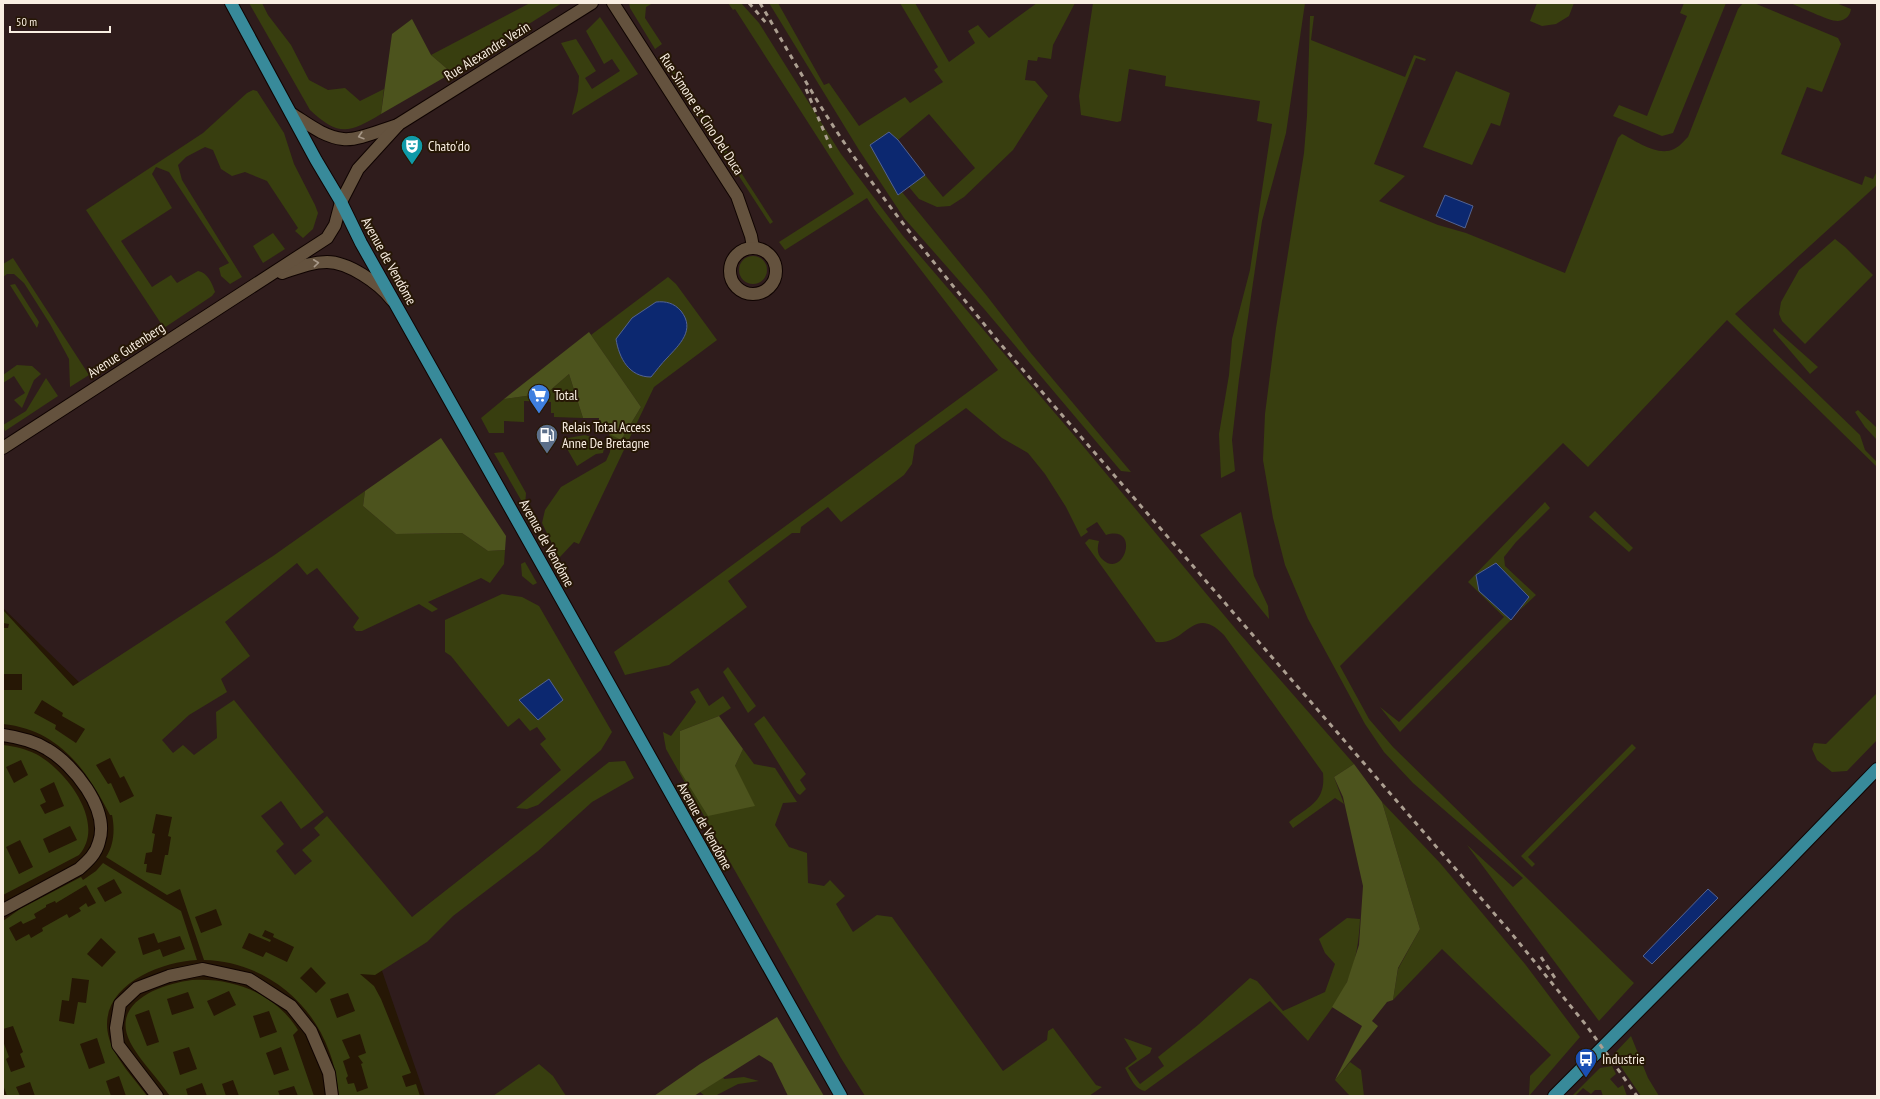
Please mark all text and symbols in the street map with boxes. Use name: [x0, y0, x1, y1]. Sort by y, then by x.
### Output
scale bar: [10, 8, 110, 34]
text: 50 m: [16, 14, 37, 29]
street label: Rue Alexandre Vezin: [441, 17, 533, 85]
street label: Rue Simone et Cino Del Duca: [656, 50, 748, 178]
one-way arrow: [358, 131, 365, 140]
theatre icon: Chato'do: [399, 133, 425, 166]
place label: Chato'do: [428, 137, 470, 155]
street label: Avenue de Vendôme: [357, 214, 421, 308]
one-way arrow: [313, 259, 319, 268]
street label: Avenue Gutenberg: [84, 318, 168, 382]
supermarket icon: Total: [526, 382, 552, 415]
place label: Total: [554, 386, 578, 404]
place label: Relais Total Access Anne De Bretagne: [562, 418, 651, 452]
fuel station icon: Relais Total Access Anne De Bretagne: [534, 422, 560, 455]
street label: Avenue de Vendôme: [515, 496, 579, 590]
street label: Avenue de Vendôme: [673, 779, 737, 873]
bus stop icon: Industrie: [1573, 1046, 1599, 1079]
place label: Industrie: [1602, 1050, 1645, 1068]

